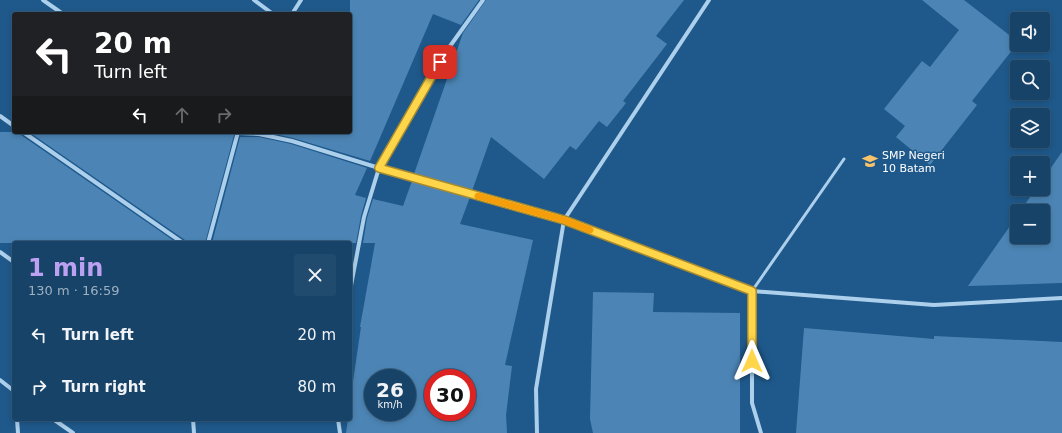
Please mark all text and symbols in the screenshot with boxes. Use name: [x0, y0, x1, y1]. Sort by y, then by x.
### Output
map controls: [1010, 12, 1050, 244]
button: sound: [1010, 12, 1050, 52]
text: 20 m: [94, 27, 172, 60]
icon: left: [28, 28, 80, 80]
pin: [423, 45, 457, 79]
icon: arrive: [429, 51, 451, 73]
button: search: [1010, 60, 1050, 100]
text: Turn left: [94, 61, 167, 82]
icon: left: [129, 104, 151, 126]
icon: ahead: [171, 104, 193, 126]
icon: right: [213, 104, 235, 126]
button: layers: [1010, 108, 1050, 148]
place label: SMP Negeri 10 Batam: [882, 149, 945, 175]
school or university icon: SMP Negeri 10 Batam: [861, 152, 879, 170]
button: +: [1010, 156, 1050, 196]
button: −: [1010, 204, 1050, 244]
text: 1 min: [28, 254, 103, 282]
button: close: [294, 254, 336, 296]
text: 130 m · 16:59: [28, 283, 119, 298]
icon: left: [28, 324, 50, 346]
text: Turn left: [62, 326, 134, 344]
text: 20 m: [298, 326, 336, 344]
position arrow: [731, 340, 773, 382]
speed limit sign: 30: [424, 369, 476, 421]
icon: right: [28, 376, 50, 398]
text: Turn right: [62, 378, 146, 396]
text: 80 m: [298, 378, 336, 396]
text: 26: [376, 378, 404, 402]
text: km/h: [377, 399, 403, 410]

